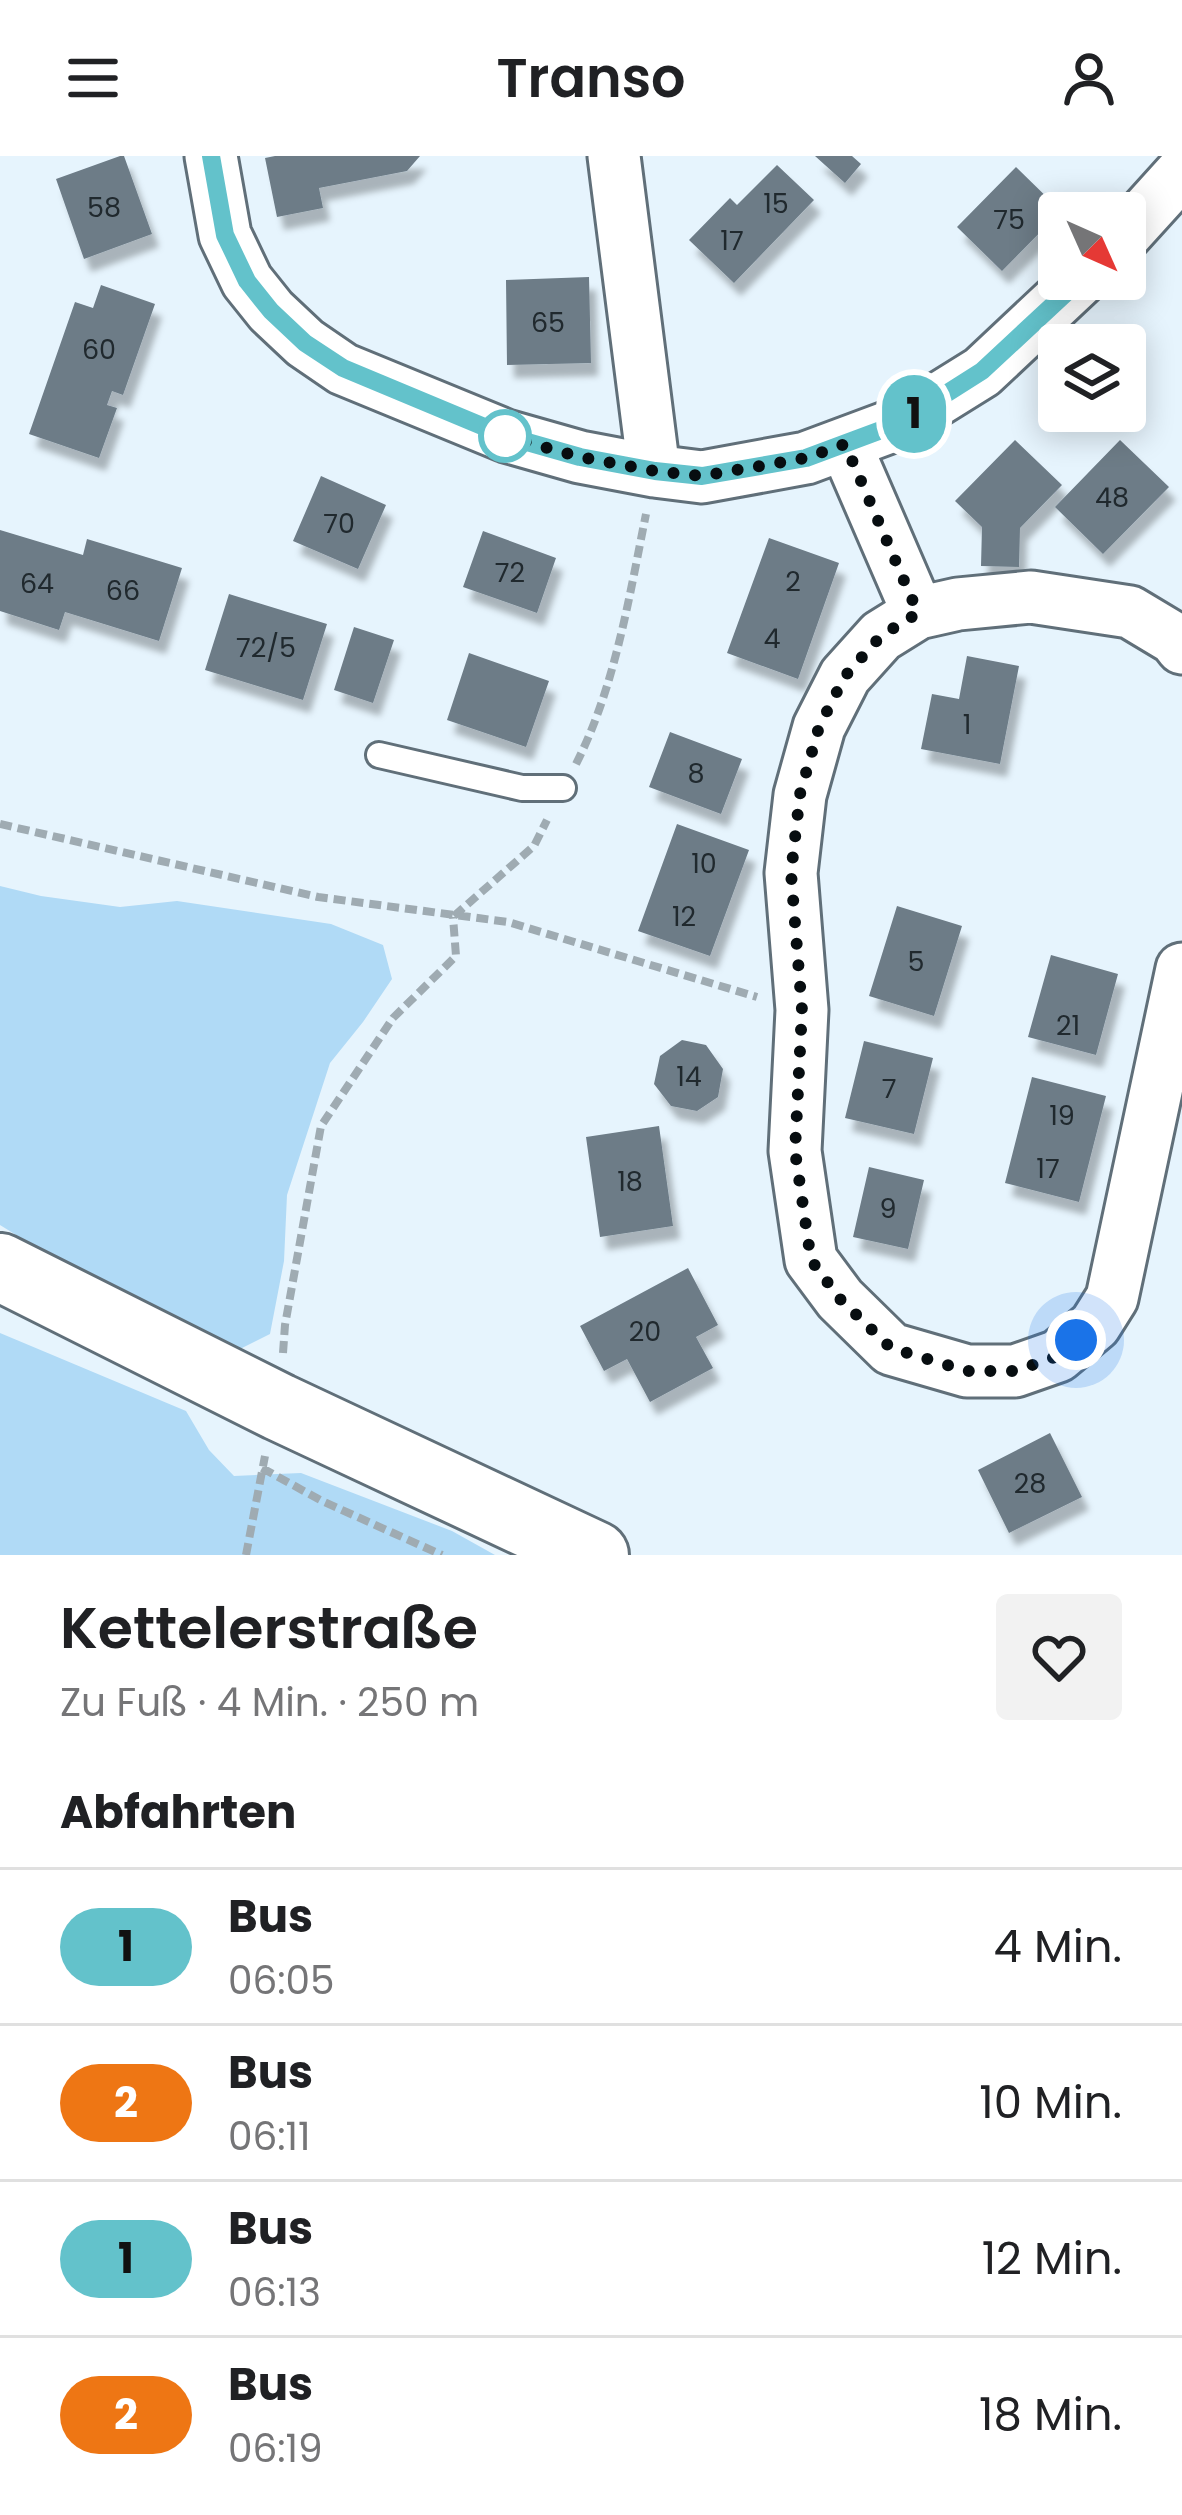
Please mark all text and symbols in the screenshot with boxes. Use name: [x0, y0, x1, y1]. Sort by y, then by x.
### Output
text: Transo: [496, 40, 686, 116]
icon: menu: [60, 45, 126, 111]
icon: person: [1056, 45, 1122, 111]
house number: 15: [763, 185, 789, 222]
house number: 58: [87, 189, 121, 226]
north arrow: [1038, 192, 1146, 300]
map controls: [1038, 192, 1146, 432]
house number: 75: [993, 201, 1025, 238]
house number: 17: [720, 222, 744, 259]
house number: 65: [531, 304, 565, 341]
button: layers: [1038, 324, 1146, 432]
house number: 60: [82, 331, 116, 368]
line badge: 1: [875, 375, 953, 453]
text: 1: [906, 384, 922, 443]
unlabelled marker: [480, 411, 530, 461]
house number: 48: [1095, 479, 1129, 516]
house number: 70: [323, 505, 355, 542]
house number: 72: [495, 554, 525, 591]
house number: 2: [785, 563, 801, 600]
house number: 64: [20, 565, 54, 602]
house number: 66: [106, 572, 140, 609]
house number: 4: [764, 620, 781, 657]
house number: 72/5: [236, 629, 296, 666]
house number: 1: [963, 706, 971, 743]
house number: 8: [687, 755, 705, 792]
house number: 10: [691, 845, 717, 882]
house number: 12: [672, 898, 696, 935]
house number: 5: [908, 943, 924, 980]
house number: 21: [1056, 1007, 1080, 1044]
house number: 14: [676, 1058, 702, 1095]
house number: 7: [882, 1070, 896, 1107]
house number: 19: [1049, 1097, 1075, 1134]
house number: 17: [1036, 1150, 1060, 1187]
house number: 18: [617, 1163, 643, 1200]
house number: 9: [879, 1190, 897, 1227]
your location: [1046, 1310, 1106, 1370]
house number: 20: [629, 1313, 661, 1350]
house number: 28: [1014, 1465, 1046, 1502]
text: Kettelerstraße: [60, 1588, 478, 1668]
button: heart: [996, 1594, 1122, 1720]
text: Zu Fuß · 4 Min. · 250 m: [60, 1675, 479, 1730]
text: Abfahrten: [60, 1781, 296, 1844]
text: Bus: [228, 1885, 313, 1948]
text: 4 Min.: [994, 1915, 1122, 1978]
text: 1: [118, 1917, 134, 1976]
text: 06:05: [228, 1953, 335, 2008]
text: Bus: [228, 2041, 313, 2104]
text: 10 Min.: [979, 2071, 1122, 2134]
text: 2: [114, 2073, 138, 2132]
text: 06:11: [228, 2109, 311, 2164]
text: Bus: [228, 2197, 313, 2260]
text: 12 Min.: [982, 2227, 1122, 2290]
text: 1: [118, 2229, 134, 2288]
text: 06:13: [228, 2265, 321, 2320]
text: Bus: [228, 2353, 313, 2416]
text: 18 Min.: [979, 2383, 1122, 2446]
text: 2: [114, 2385, 138, 2444]
text: 06:19: [228, 2421, 323, 2476]

